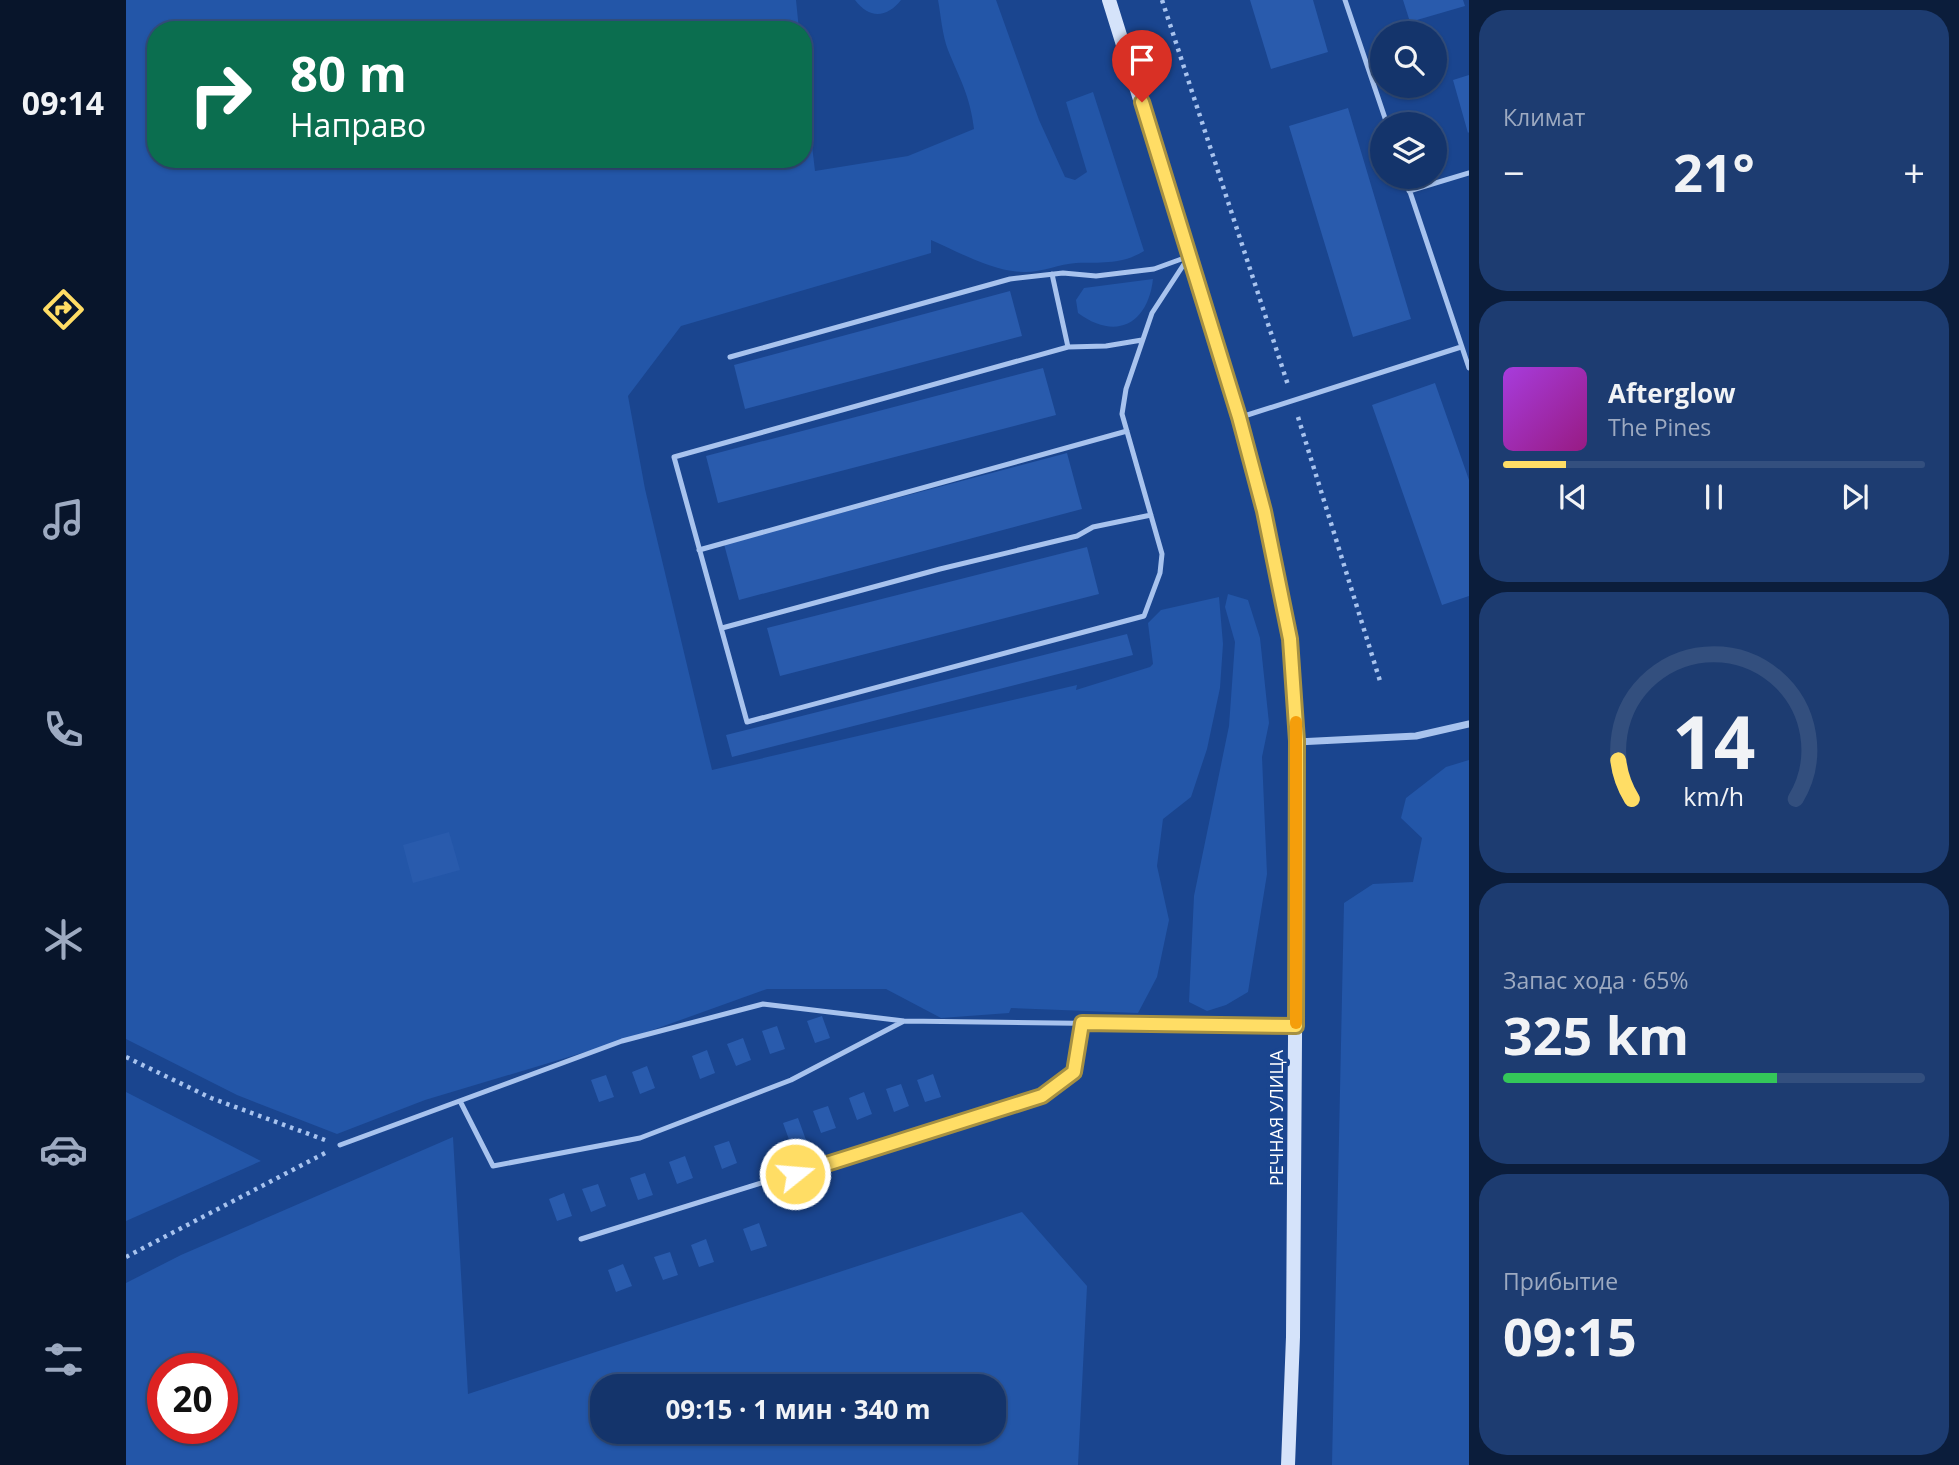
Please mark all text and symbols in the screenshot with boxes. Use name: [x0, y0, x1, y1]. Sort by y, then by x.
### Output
map controls: [1370, 21, 1447, 189]
button: search: [1370, 21, 1447, 98]
pin: [1112, 30, 1172, 102]
text: 80 m: [290, 40, 407, 106]
icon: arrive: [1123, 41, 1161, 79]
icon: right: [175, 49, 266, 140]
text: 09:14: [22, 81, 104, 124]
text: Климат: [1503, 101, 1585, 133]
text: Направо: [290, 103, 426, 146]
button: layers: [1370, 112, 1447, 189]
text: 21°: [1673, 136, 1755, 207]
text: −: [1503, 146, 1525, 198]
text: +: [1903, 146, 1925, 198]
icon: directions: [39, 285, 88, 334]
text: Afterglow: [1608, 375, 1735, 411]
text: The Pines: [1608, 411, 1711, 443]
icon: previous: [1554, 478, 1592, 516]
icon: pause: [1695, 478, 1733, 516]
icon: next: [1836, 478, 1874, 516]
icon: music: [39, 495, 88, 544]
text: 14: [1672, 691, 1756, 790]
icon: phone: [39, 705, 88, 754]
text: km/h: [1684, 778, 1744, 812]
icon: climate: [39, 915, 88, 964]
text: Запас хода · 65%: [1503, 964, 1688, 996]
text: 325 km: [1503, 999, 1689, 1070]
street label: РЕЧНАЯ УЛИЦА: [1264, 1049, 1288, 1186]
icon: car: [39, 1125, 88, 1174]
position arrow: [758, 1137, 832, 1211]
text: Прибытие: [1503, 1265, 1618, 1297]
text: 09:15: [1503, 1300, 1637, 1371]
icon: filters: [39, 1335, 88, 1384]
speed limit sign: 20: [147, 1353, 238, 1444]
text: 09:15 · 1 мин · 340 m: [665, 1391, 931, 1427]

